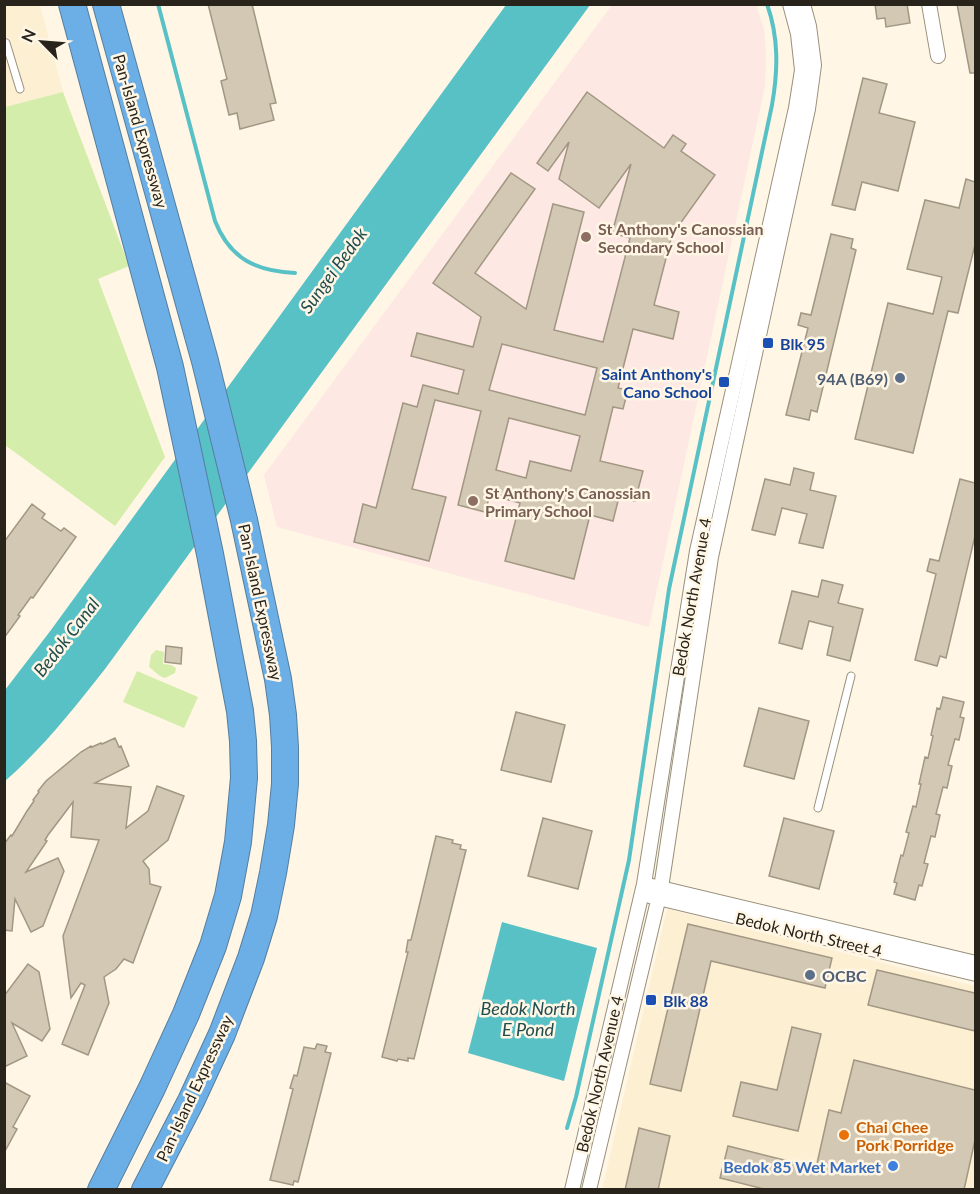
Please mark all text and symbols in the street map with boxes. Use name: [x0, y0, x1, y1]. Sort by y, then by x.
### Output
north arrow: [12, 12, 72, 72]
text: N: [17, 26, 39, 45]
street label: Pan-Island Expressway: [110, 52, 172, 211]
place label: St Anthony's Canossian Secondary School: [598, 219, 763, 256]
water label: Sungei Bedok: [295, 223, 372, 317]
marker: St Anthony's Canossian Secondary School: [579, 230, 593, 244]
place label: Blk 95: [780, 334, 825, 353]
marker: Blk 95: [761, 336, 775, 350]
place label: Saint Anthony's Cano School: [601, 364, 712, 401]
place label: 94A (B69): [817, 369, 888, 388]
marker: 94A (B69): [893, 371, 907, 385]
marker: Saint Anthony's Cano School: [717, 375, 731, 389]
place label: St Anthony's Canossian Primary School: [485, 483, 650, 520]
marker: St Anthony's Canossian Primary School: [466, 494, 480, 508]
street label: Bedok North Avenue 4: [668, 516, 714, 678]
street label: Pan-Island Expressway: [235, 522, 287, 683]
water label: Bedok Canal: [28, 593, 104, 681]
street label: Bedok North Street 4: [734, 908, 884, 960]
place label: OCBC: [822, 966, 867, 985]
marker: OCBC: [803, 968, 817, 982]
place label: Blk 88: [663, 991, 708, 1010]
marker: Blk 88: [644, 993, 658, 1007]
street label: Bedok North Avenue 4: [572, 994, 626, 1154]
water label: Bedok North E Pond: [481, 997, 575, 1040]
street label: Pan-Island Expressway: [152, 1011, 237, 1164]
place label: Chai Chee Pork Porridge: [856, 1117, 954, 1154]
marker: Chai Chee Pork Porridge: [837, 1128, 851, 1142]
place label: Bedok 85 Wet Market: [723, 1157, 881, 1176]
marker: Bedok 85 Wet Market: [886, 1159, 900, 1173]

